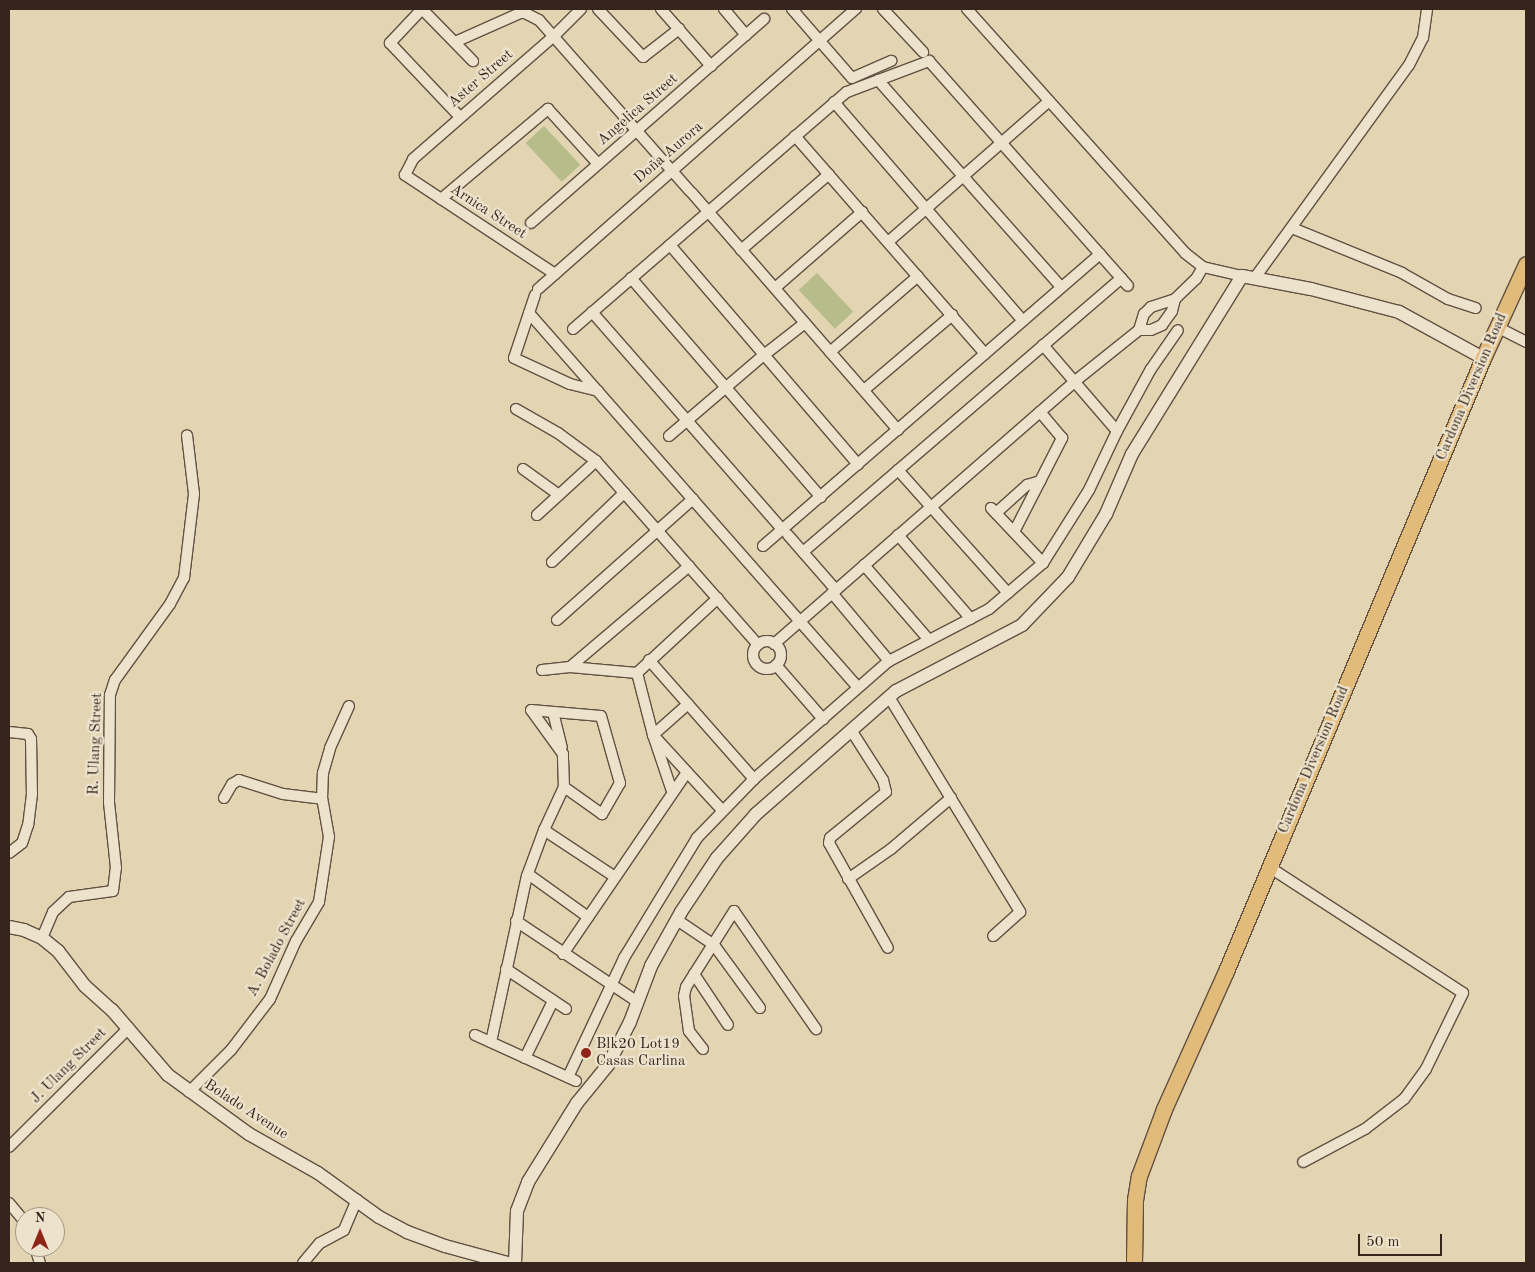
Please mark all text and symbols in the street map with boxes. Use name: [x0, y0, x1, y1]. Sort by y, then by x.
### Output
street label: Aster Street: [445, 46, 517, 112]
street label: Angelica Street: [594, 70, 682, 150]
street label: Doña Aurora: [631, 118, 707, 188]
street label: Arnica Street: [446, 181, 530, 243]
street label: Cardona Diversion Road: [1433, 311, 1511, 463]
street label: Cardona Diversion Road: [1275, 684, 1353, 836]
street label: R. Ulang Street: [85, 692, 107, 796]
street label: A. Bolado Street: [244, 896, 310, 1000]
street label: J. Ulang Street: [27, 1024, 111, 1108]
place label: Blk20 Lot19 Casas Carlina: [596, 1035, 685, 1070]
marker: Blk20 Lot19 Casas Carlina: [580, 1047, 592, 1059]
street label: Bolado Avenue: [201, 1076, 291, 1144]
north arrow: [15, 1207, 65, 1257]
text: N: [35, 1211, 45, 1225]
scale bar: [1360, 1224, 1444, 1256]
text: 50 m: [1366, 1235, 1400, 1250]

